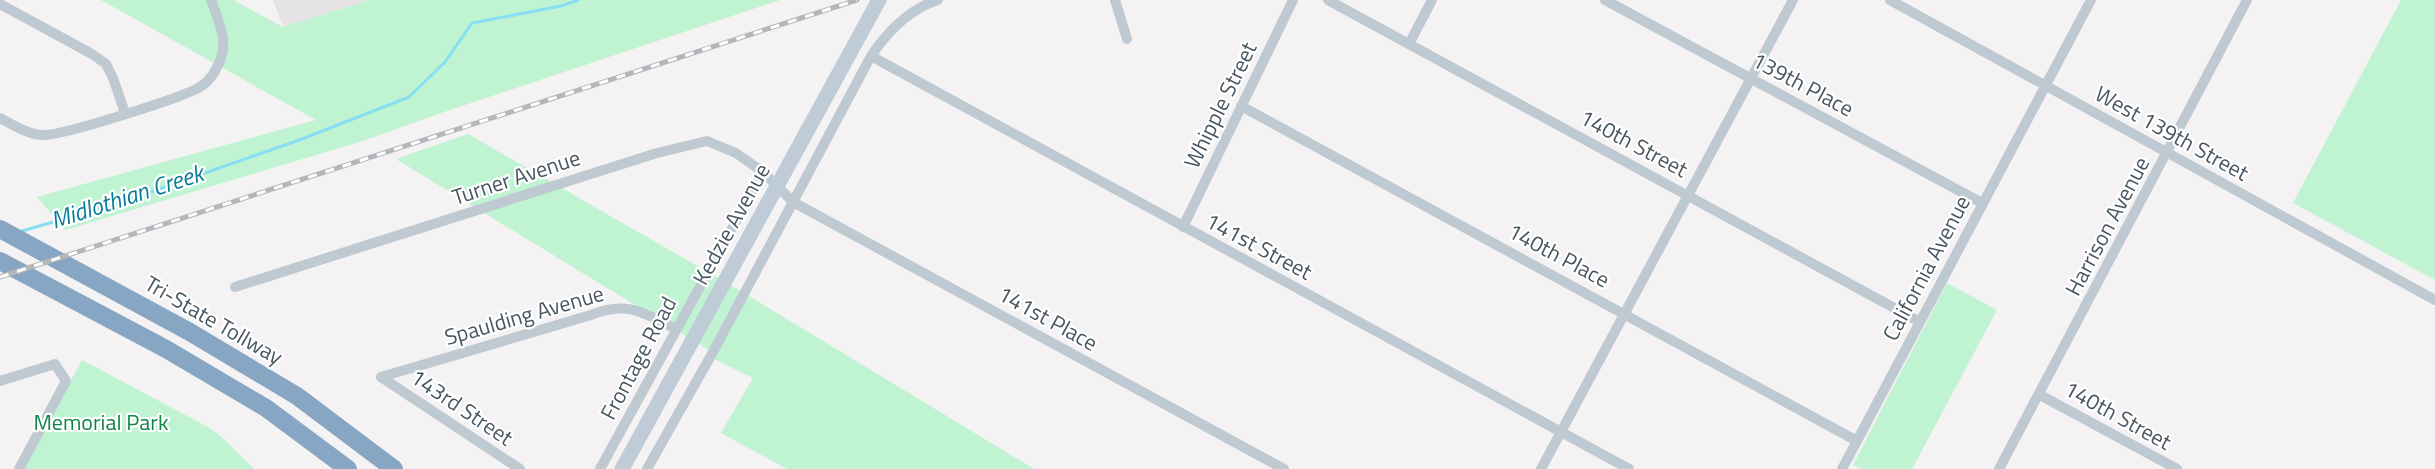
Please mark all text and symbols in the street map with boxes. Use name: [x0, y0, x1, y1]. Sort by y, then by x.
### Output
street label: Whipple Street: [1175, 36, 1265, 174]
street label: 139th Place: [1746, 43, 1860, 125]
street label: West 139th Street: [2089, 77, 2255, 189]
street label: 140th Street: [1574, 100, 1694, 186]
street label: Turner Avenue: [447, 140, 585, 214]
street label: Harrison Avenue: [2056, 150, 2158, 302]
water label: Midlothian Creek: [46, 153, 211, 238]
street label: Kedzie Avenue: [684, 157, 778, 291]
street label: California Avenue: [1873, 189, 1979, 347]
street label: 141st Street: [1200, 204, 1319, 288]
street label: 140th Place: [1502, 214, 1616, 296]
street label: Tri-State Tollway: [138, 267, 290, 374]
street label: Spaulding Avenue: [440, 276, 608, 354]
street label: 141st Place: [992, 277, 1104, 359]
street label: Frontage Road: [591, 290, 685, 426]
street label: 143rd Street: [404, 360, 520, 454]
street label: 140th Street: [2058, 372, 2178, 459]
park label: Memorial Park: [34, 405, 169, 439]

